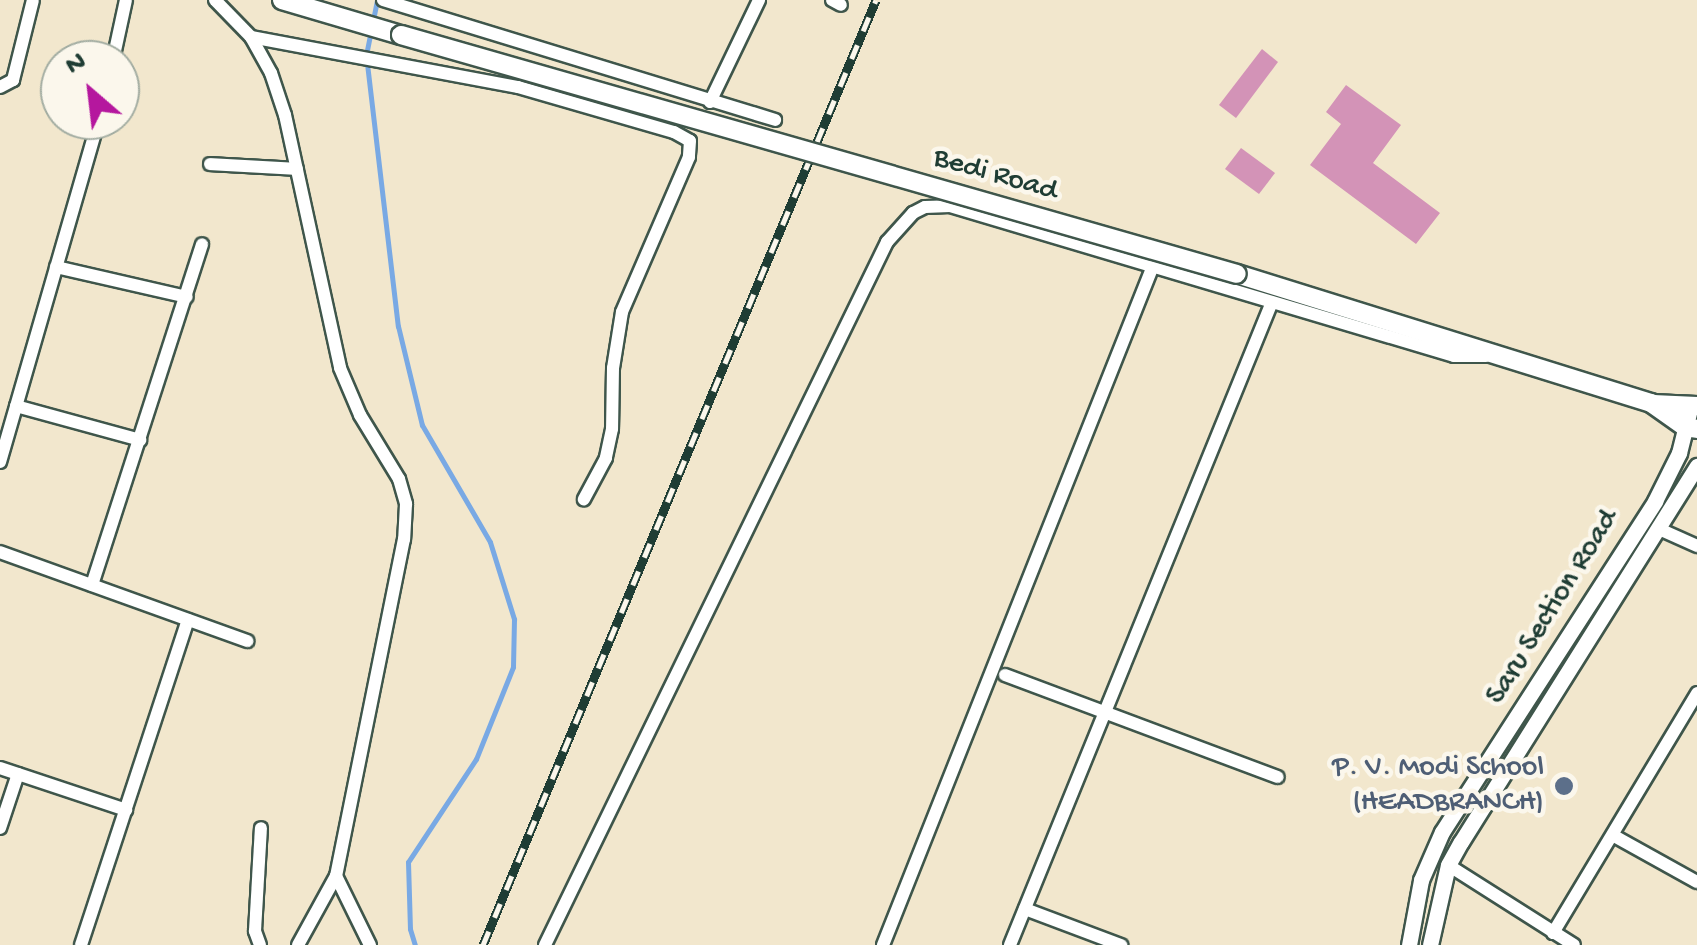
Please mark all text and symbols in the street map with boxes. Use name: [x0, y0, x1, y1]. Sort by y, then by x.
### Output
north arrow: [40, 40, 140, 140]
text: N: [61, 46, 92, 84]
street label: Bedi Road: [929, 141, 1061, 211]
street label: Saru Section Road: [1480, 504, 1628, 712]
place label: P. V. Modi School (HEADBRANCH): [1332, 751, 1544, 822]
marker: P. V. Modi School (HEADBRANCH): [1553, 775, 1575, 797]

